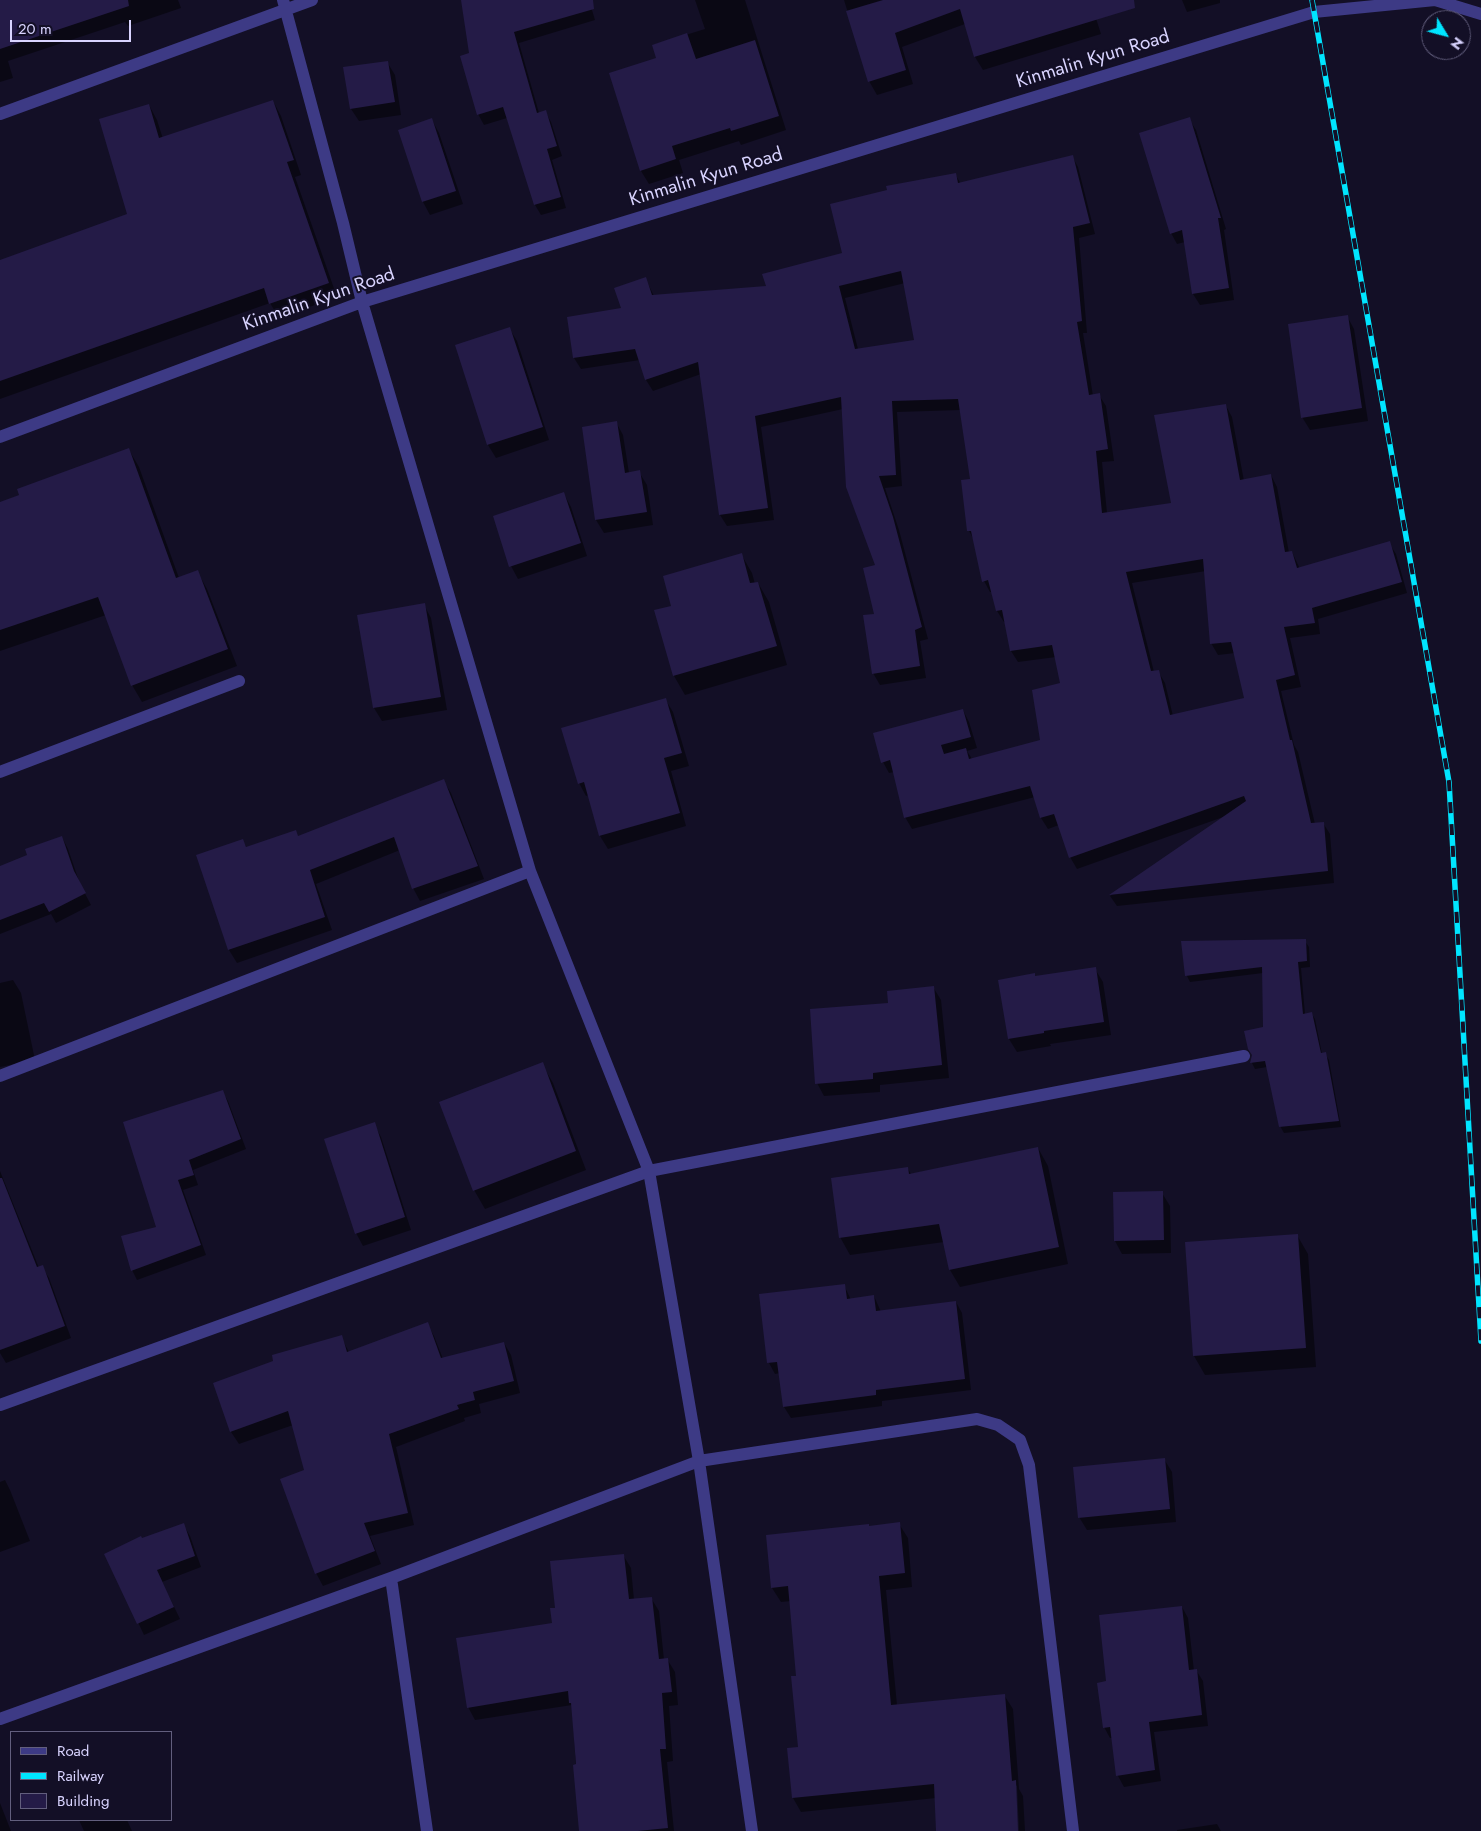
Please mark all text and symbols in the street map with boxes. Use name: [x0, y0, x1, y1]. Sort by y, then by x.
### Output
scale bar: [12, 10, 134, 42]
north arrow: [1421, 10, 1471, 60]
text: 20 m: [18, 18, 52, 40]
street label: Kinmalin Kyun Road: [1013, 26, 1173, 94]
text: N: [1446, 33, 1469, 54]
street label: Kinmalin Kyun Road: [626, 144, 786, 212]
street label: Kinmalin Kyun Road: [240, 263, 398, 337]
legend: [10, 1731, 172, 1821]
text: Road: [57, 1740, 89, 1762]
text: Railway: [57, 1765, 104, 1787]
text: Building: [57, 1790, 109, 1812]

